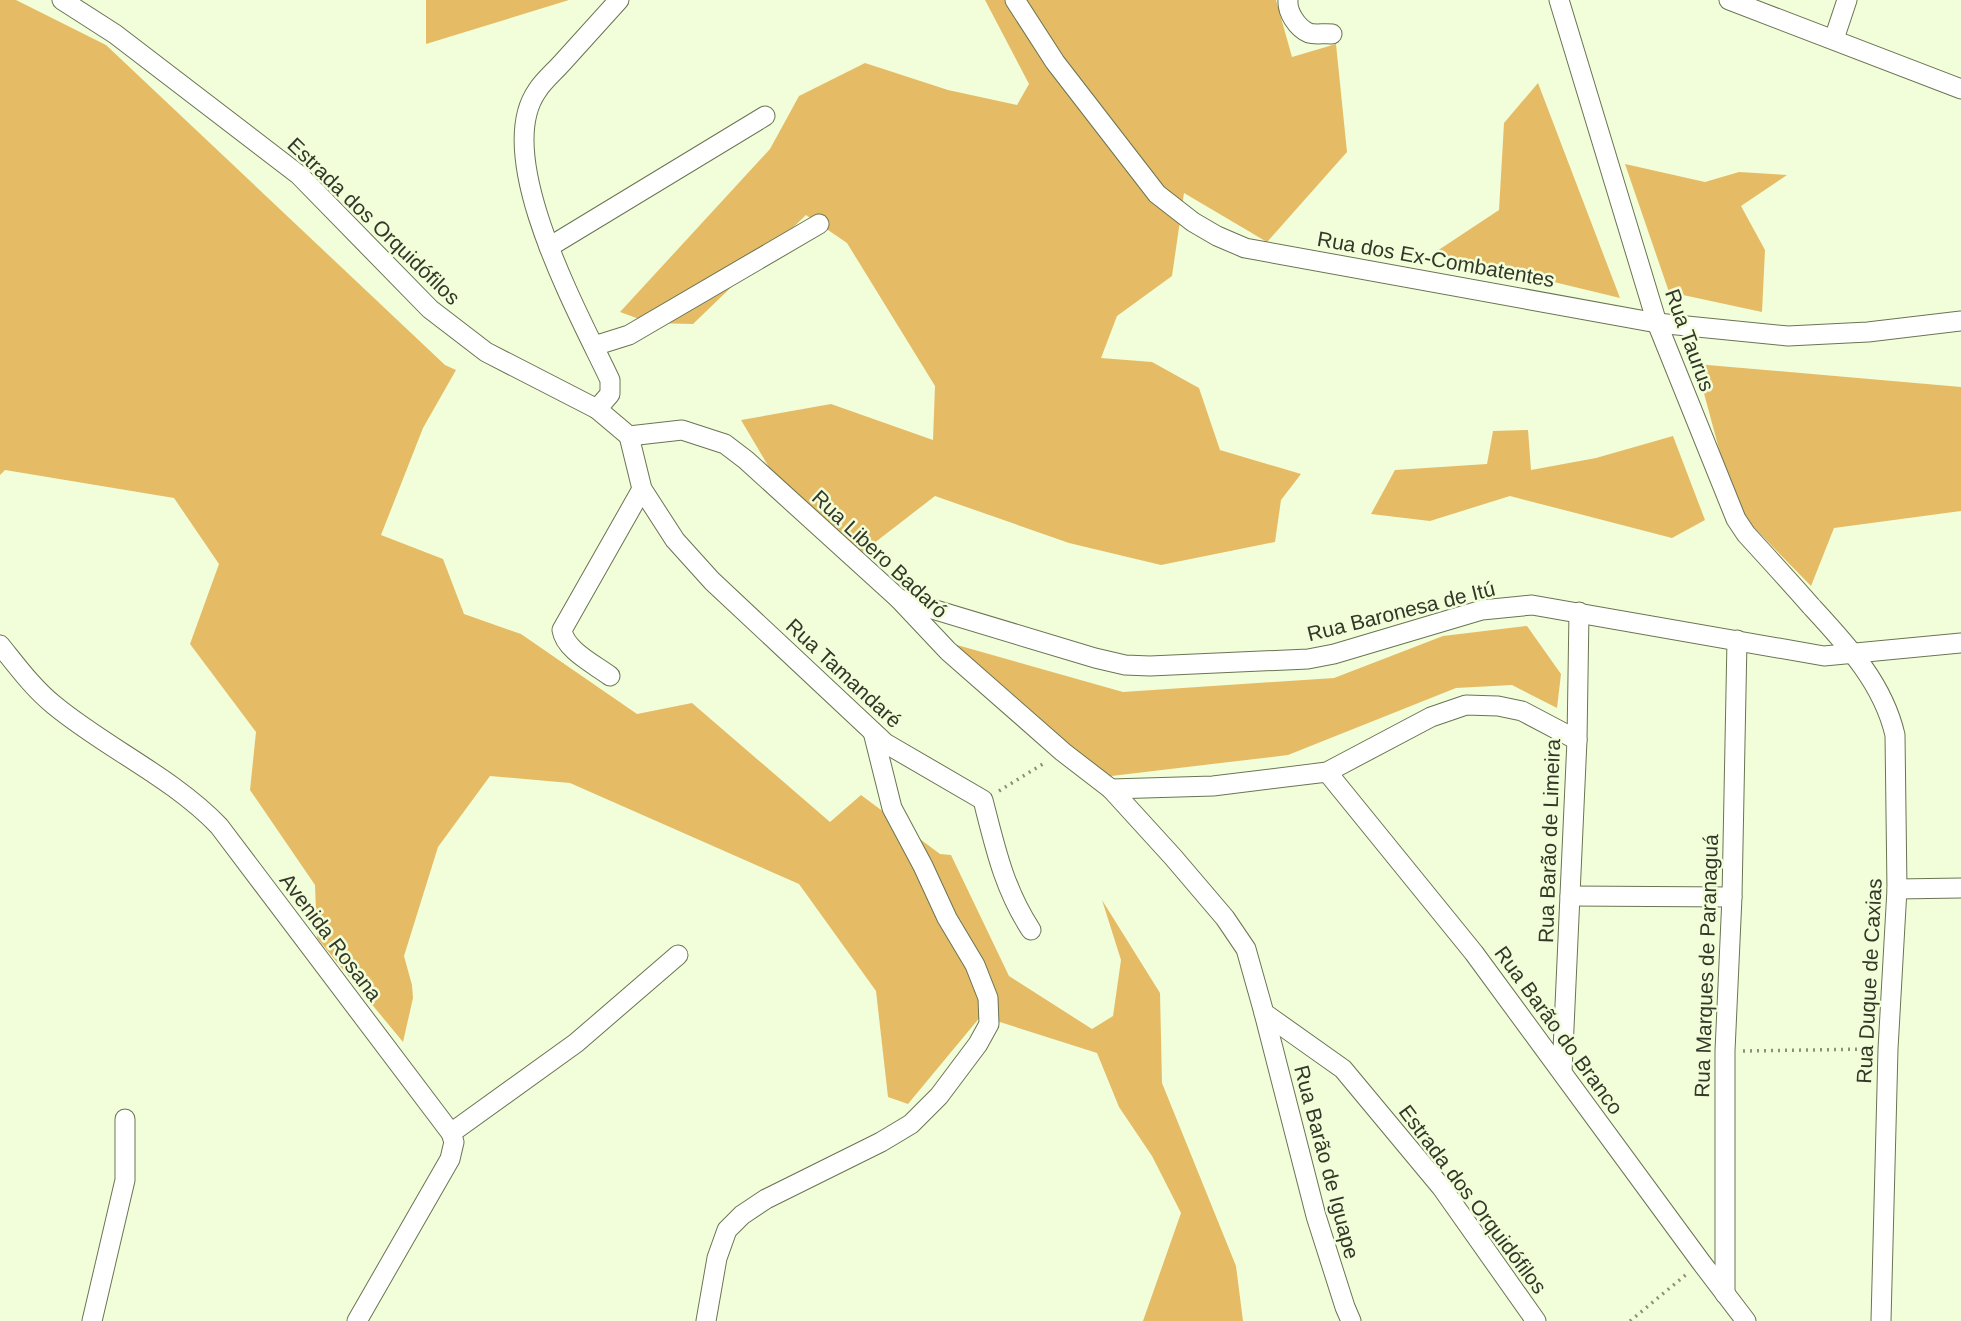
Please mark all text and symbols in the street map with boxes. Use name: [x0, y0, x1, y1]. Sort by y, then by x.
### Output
street label: Estrada dos Orquidófilos: [283, 133, 465, 309]
street label: Rua dos Ex-Combatentes: [1316, 227, 1556, 291]
street label: Rua Taurus: [1661, 286, 1719, 394]
street label: Rua Libero Badaró: [808, 485, 952, 623]
street label: Rua Baronesa de Itú: [1305, 577, 1497, 645]
street label: Rua Tamandaré: [782, 614, 906, 732]
street label: Rua Barão de Limeira: [1534, 738, 1564, 943]
street label: Rua Marques de Paranaguá: [1690, 833, 1722, 1098]
street label: Avenida Rosana: [276, 869, 387, 1006]
street label: Rua Duque de Caxias: [1852, 878, 1886, 1084]
street label: Rua Barão do Branco: [1490, 942, 1628, 1118]
street label: Rua Barão de Iguape: [1290, 1063, 1364, 1261]
street label: Estrada dos Orquidófilos: [1395, 1100, 1551, 1298]

